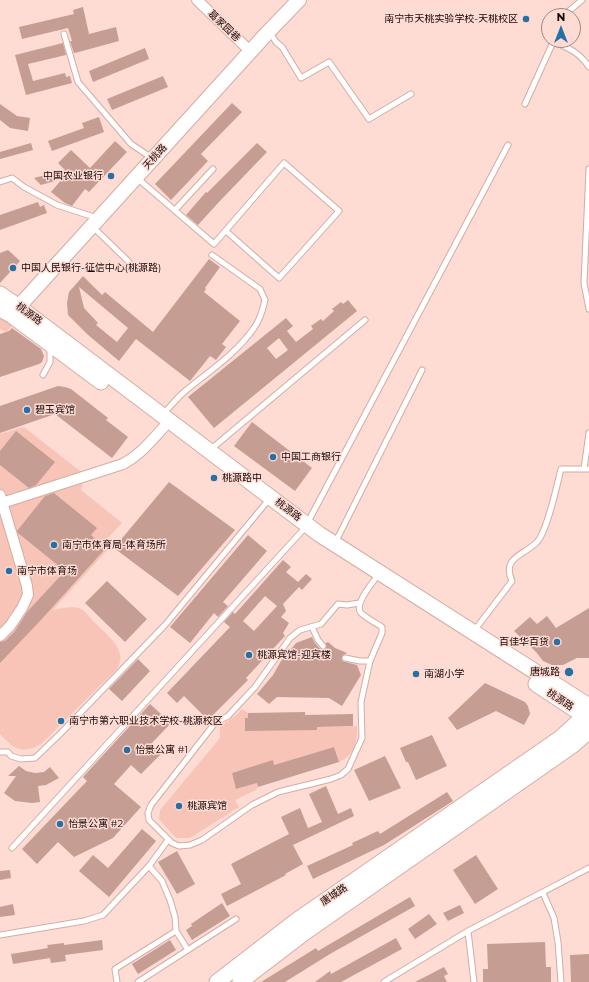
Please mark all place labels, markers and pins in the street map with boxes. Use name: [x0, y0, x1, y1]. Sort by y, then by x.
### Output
place label: 南宁市天桃实验学校-天桃校区: [384, 13, 518, 25]
marker: 南宁市天桃实验学校-天桃校区: [521, 14, 531, 24]
place label: 中国农业银行: [43, 170, 103, 182]
marker: 中国农业银行: [106, 171, 116, 181]
place label: 中国人民银行-征信中心(桃源路): [21, 262, 161, 274]
marker: 中国人民银行-征信中心(桃源路): [8, 263, 18, 273]
place label: 碧玉宾馆: [35, 404, 75, 416]
marker: 碧玉宾馆: [22, 405, 32, 415]
place label: 中国工商银行: [281, 451, 341, 463]
marker: 中国工商银行: [268, 452, 278, 462]
place label: 桃源路中: [222, 472, 262, 484]
marker: 桃源路中: [209, 473, 219, 483]
place label: 南宁市体育局-体育场所: [62, 539, 166, 551]
marker: 南宁市体育局-体育场所: [49, 540, 59, 550]
place label: 南宁市体育场: [17, 565, 77, 577]
marker: 南宁市体育场: [4, 566, 14, 576]
place label: 百佳华百货: [499, 636, 549, 648]
marker: 百佳华百货: [552, 637, 562, 647]
place label: 桃源宾馆-迎宾楼: [257, 649, 331, 661]
marker: 桃源宾馆-迎宾楼: [244, 650, 254, 660]
place label: 唐城路: [530, 666, 560, 678]
marker: 唐城路: [563, 666, 575, 678]
place label: 南湖小学: [424, 668, 464, 680]
marker: 南湖小学: [411, 669, 421, 679]
place label: 南宁市第六职业技术学校-桃源校区: [69, 715, 223, 727]
marker: 南宁市第六职业技术学校-桃源校区: [56, 716, 66, 726]
place label: 怡景公寓 #1: [135, 744, 188, 756]
marker: 怡景公寓 #1: [122, 745, 132, 755]
place label: 桃源宾馆: [187, 800, 227, 812]
marker: 桃源宾馆: [174, 801, 184, 811]
place label: 怡景公寓 #2: [68, 818, 123, 830]
marker: 怡景公寓 #2: [55, 819, 65, 829]

